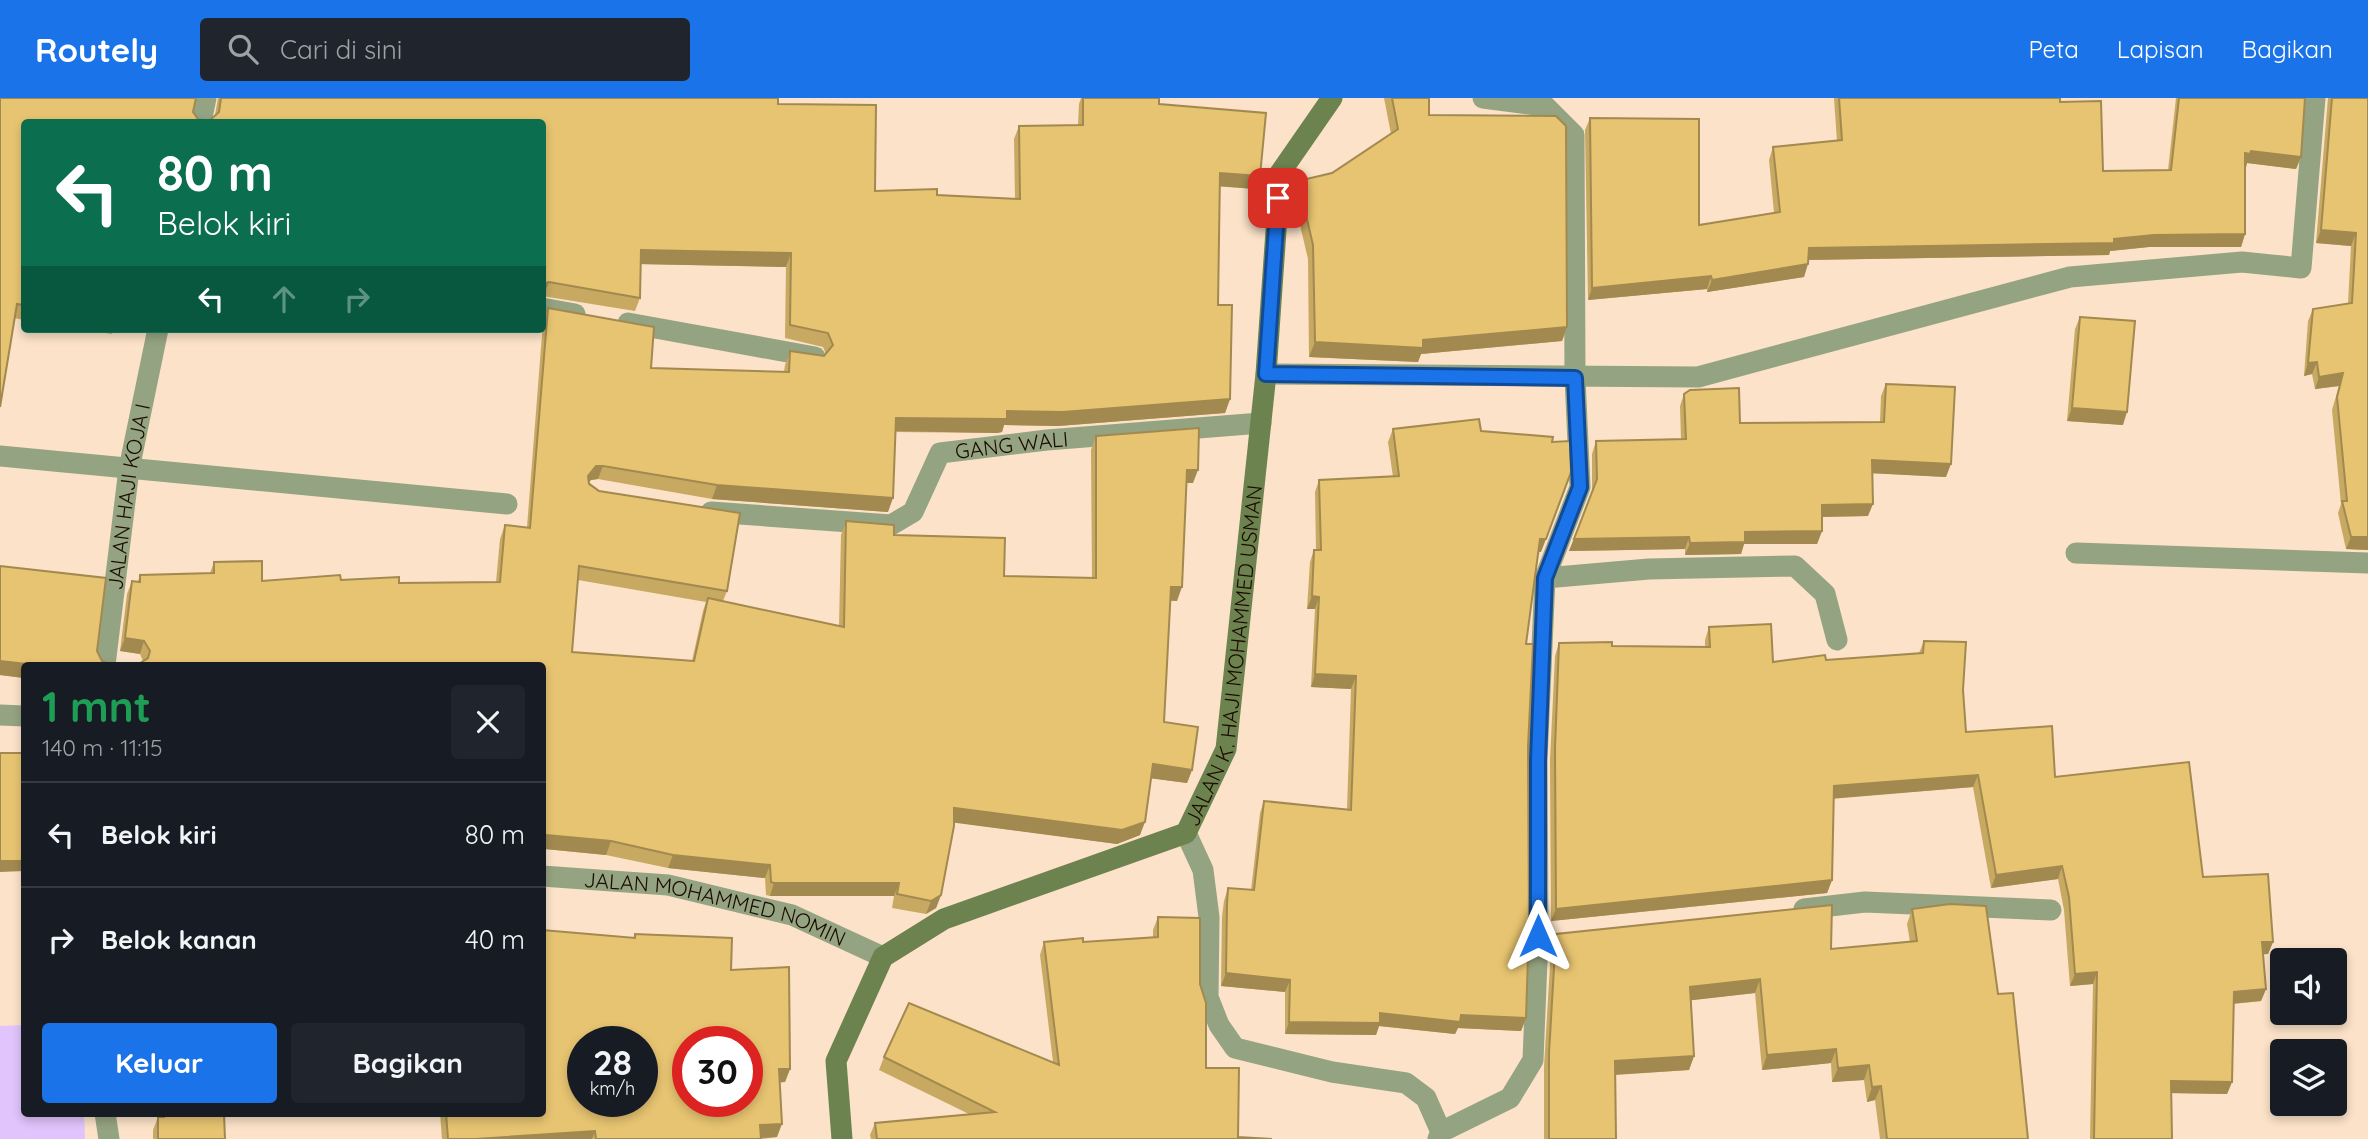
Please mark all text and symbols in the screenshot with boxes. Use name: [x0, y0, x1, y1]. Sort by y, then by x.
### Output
search box: [200, 18, 690, 81]
text: Routely: [35, 29, 158, 70]
icon: search: [224, 30, 262, 68]
text: Cari di sini: [280, 33, 402, 66]
text: Peta: [2028, 34, 2079, 64]
text: Lapisan: [2117, 34, 2204, 64]
text: Bagikan: [2242, 34, 2333, 64]
text: 80 m: [157, 142, 273, 203]
icon: left: [42, 147, 133, 238]
pin: [1248, 168, 1308, 228]
icon: arrive: [1259, 179, 1297, 217]
text: Belok kiri: [157, 203, 291, 243]
icon: left: [192, 280, 230, 318]
icon: ahead: [265, 280, 303, 318]
icon: right: [338, 280, 376, 318]
street label: JALAN HAJI KOJA I: [101, 401, 155, 591]
street label: GANG WALI: [954, 425, 1069, 464]
street label: JALAN K. HAJI MOHAMMED USMAN: [1178, 484, 1267, 830]
text: 1 mnt: [42, 680, 151, 733]
button: close: [451, 685, 525, 759]
text: 140 m · 11:15: [42, 733, 163, 762]
icon: left: [42, 816, 80, 854]
text: Belok kiri: [101, 818, 217, 851]
text: 80 m: [465, 818, 525, 851]
street label: JALAN MOHAMMED NOMIN: [583, 866, 850, 951]
position arrow: [1501, 899, 1575, 973]
icon: right: [42, 921, 80, 959]
text: Belok kanan: [101, 923, 257, 956]
text: 40 m: [465, 923, 525, 956]
map controls: [2270, 948, 2347, 1116]
button: sound: [2270, 948, 2347, 1025]
button: Keluar: [42, 1023, 277, 1103]
button: Bagikan: [291, 1023, 525, 1103]
speed limit sign: 30: [672, 1026, 763, 1117]
button: layers: [2270, 1039, 2347, 1116]
text: 28: [593, 1040, 632, 1084]
text: km/h: [590, 1077, 635, 1100]

